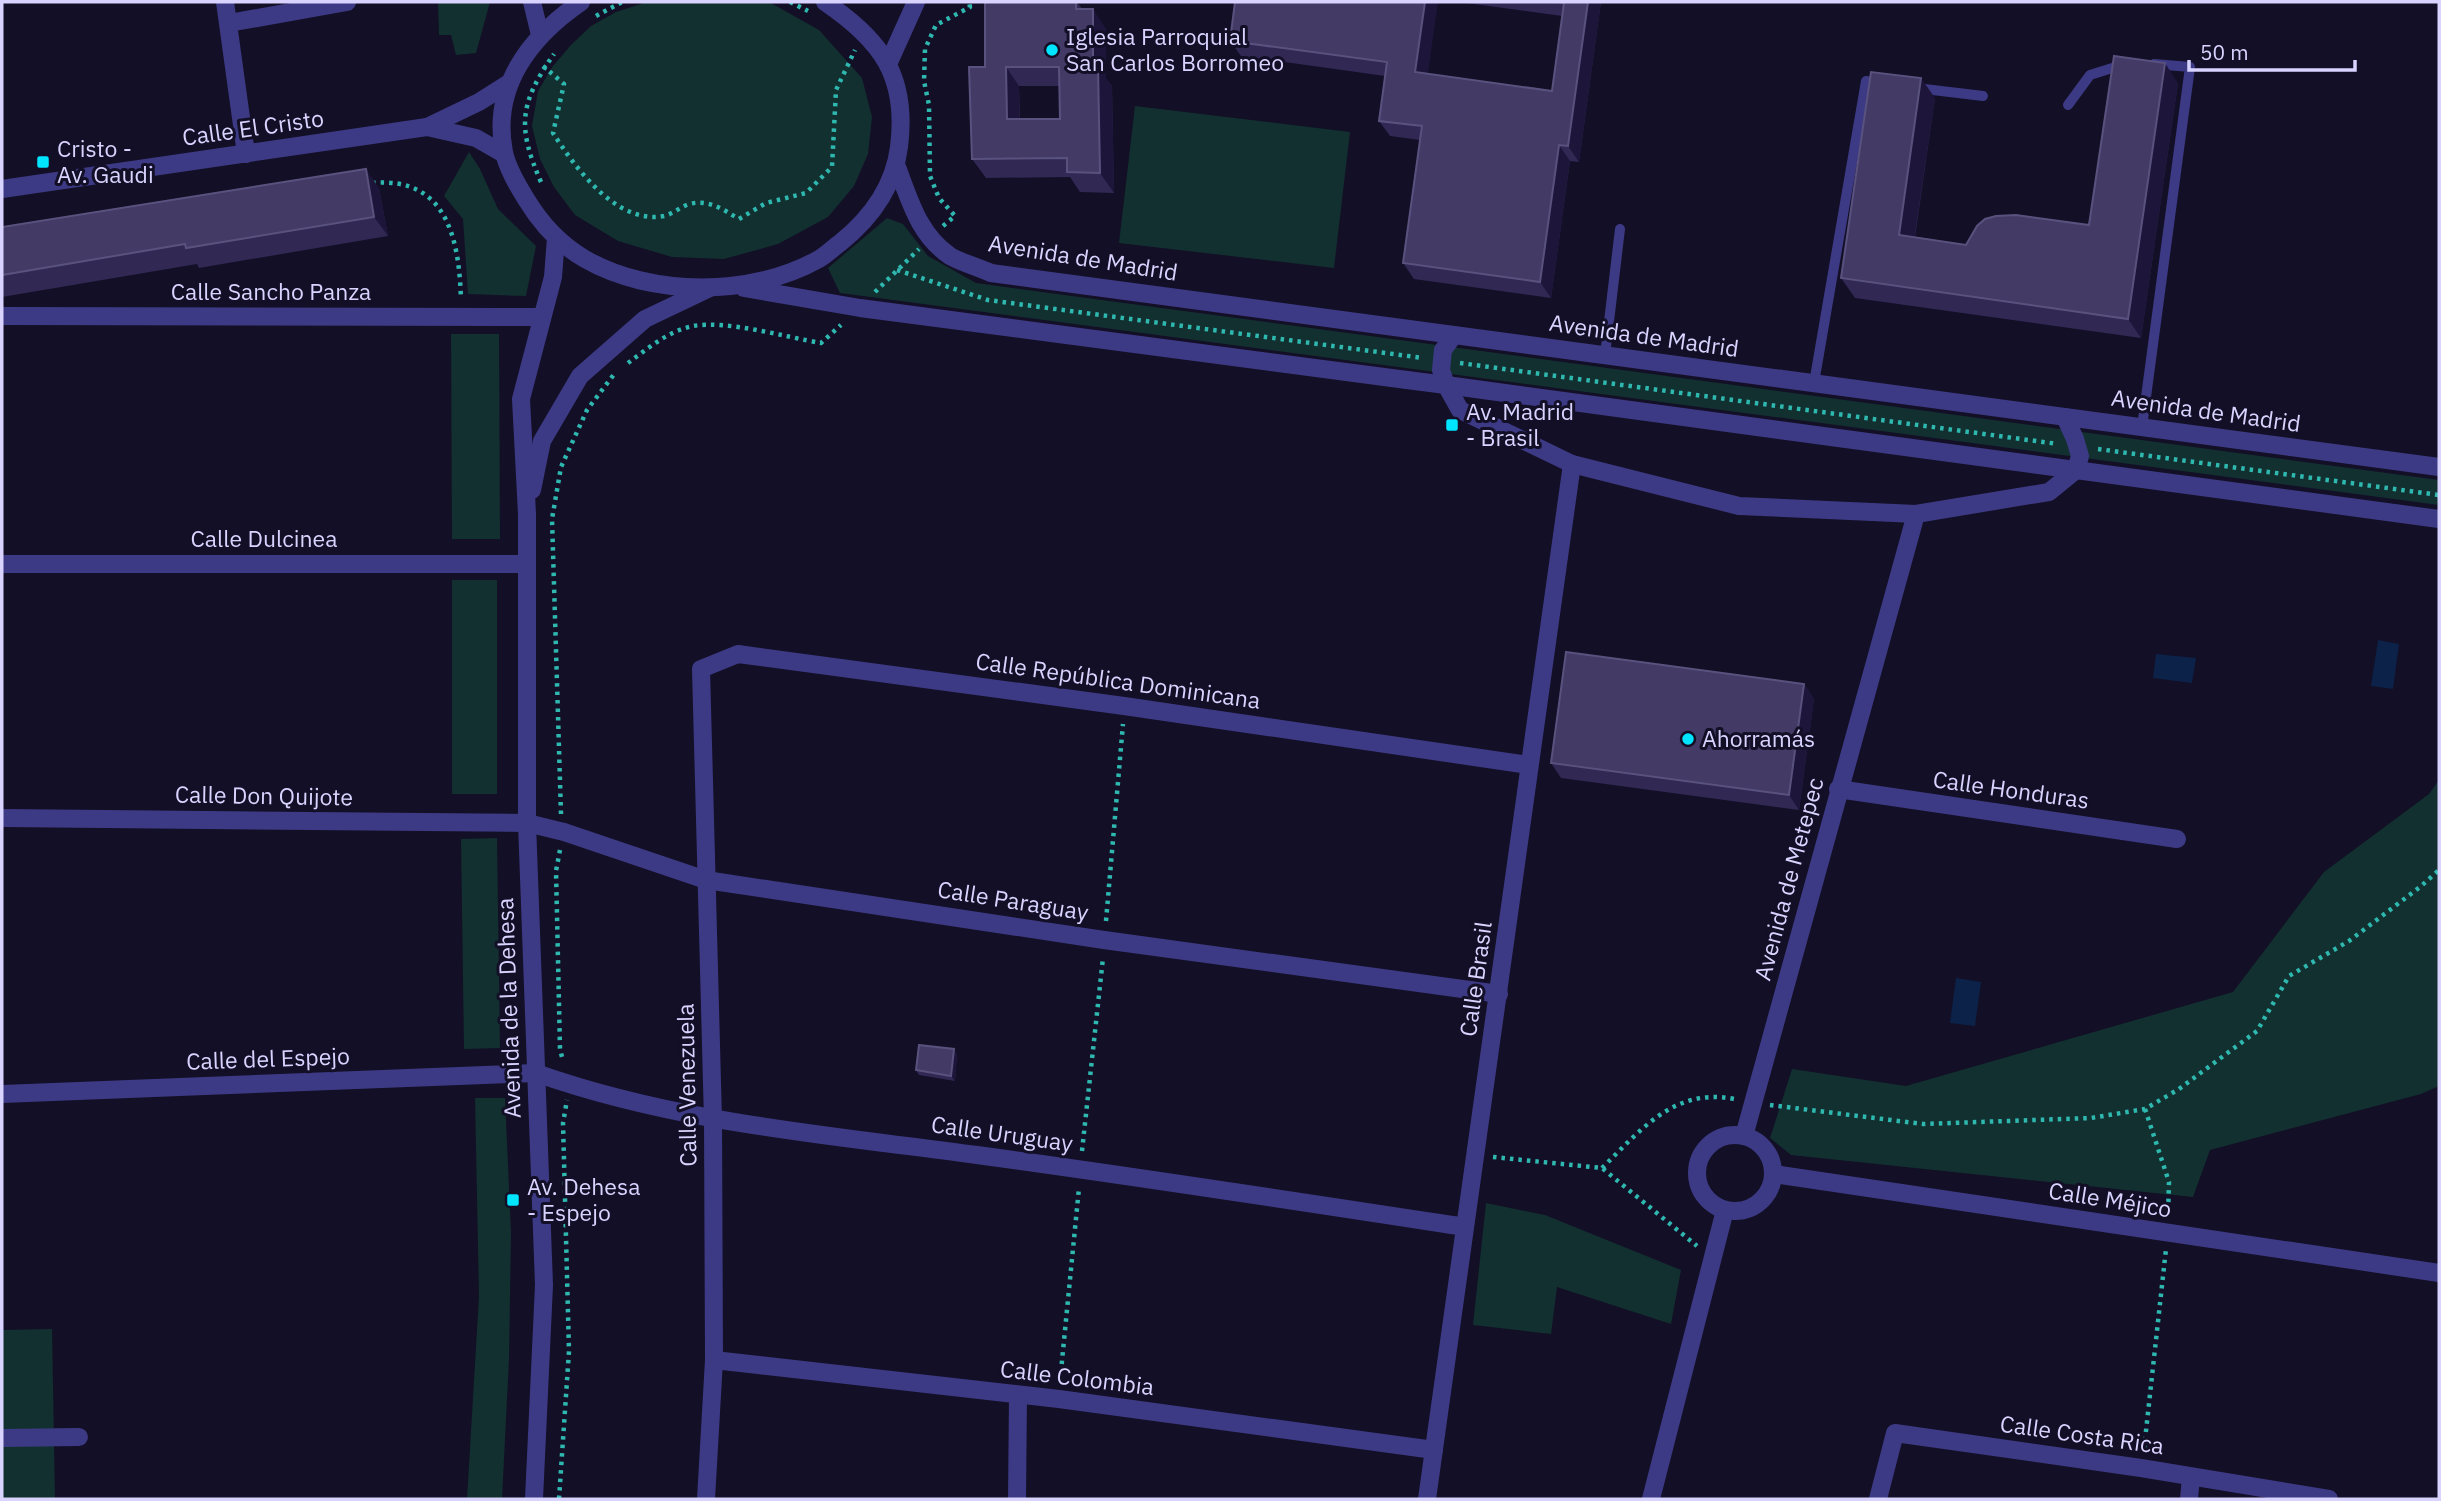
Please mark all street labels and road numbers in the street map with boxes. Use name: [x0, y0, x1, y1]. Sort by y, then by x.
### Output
street label: Calle El Cristo: [180, 102, 326, 152]
street label: Avenida de Madrid: [986, 227, 1180, 287]
street label: Calle Sancho Panza: [171, 276, 371, 306]
street label: Avenida de Madrid: [1547, 307, 1741, 363]
street label: Avenida de Madrid: [2109, 382, 2303, 438]
street label: Calle Dulcinea: [190, 523, 338, 553]
street label: Calle República Dominicana: [974, 645, 1262, 715]
street label: Calle Honduras: [1931, 763, 2091, 815]
street label: Avenida de Metepec: [1747, 774, 1830, 983]
street label: Calle Don Quijote: [175, 778, 353, 812]
street label: Calle Paraguay: [936, 873, 1091, 927]
street label: Avenida de la Dehesa: [489, 897, 527, 1119]
street label: Calle Brasil: [1452, 919, 1498, 1038]
street label: Calle Venezuela: [670, 1003, 702, 1167]
street label: Calle del Espejo: [186, 1040, 350, 1076]
street label: Calle Uruguay: [929, 1108, 1075, 1158]
street label: Calle Méjico: [2047, 1174, 2174, 1224]
street label: Calle Colombia: [998, 1353, 1156, 1401]
street label: Calle Costa Rica: [1998, 1408, 2166, 1460]

